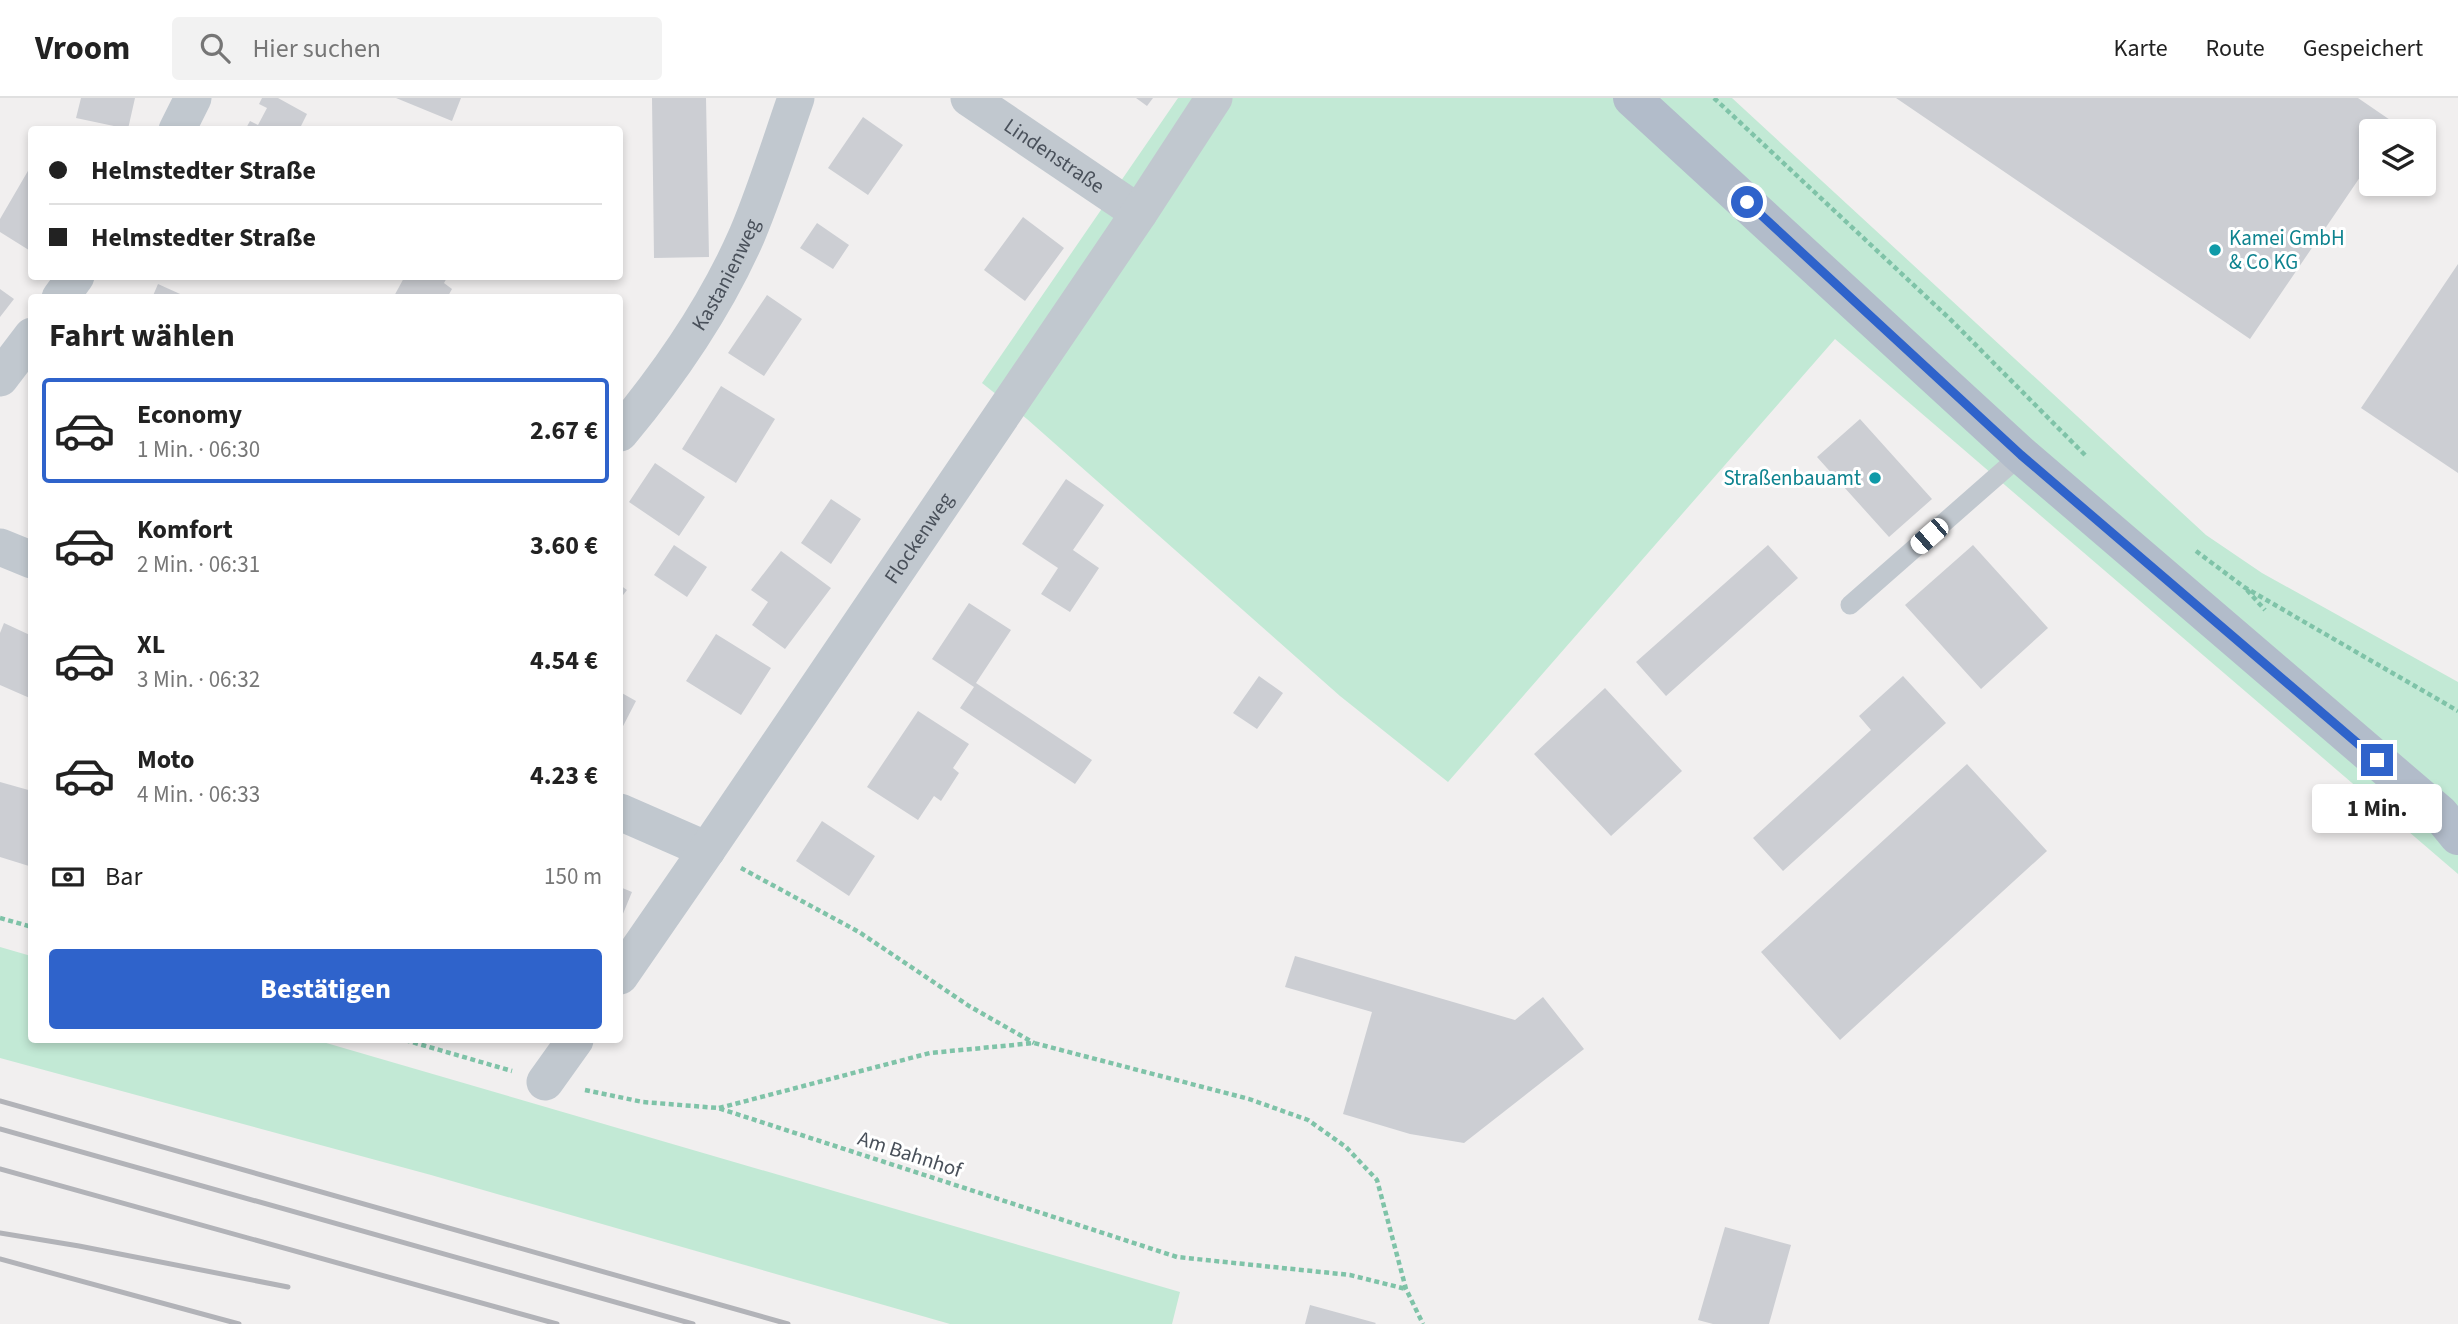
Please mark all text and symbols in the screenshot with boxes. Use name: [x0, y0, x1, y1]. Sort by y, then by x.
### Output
search box: [172, 17, 662, 80]
text: Vroom: [35, 25, 130, 72]
icon: search: [196, 29, 234, 67]
text: Hier suchen: [252, 30, 381, 67]
text: Karte: [2114, 31, 2168, 66]
text: Route: [2206, 31, 2265, 66]
text: Gespeichert: [2303, 31, 2423, 66]
street label: Lindenstraße: [998, 111, 1111, 201]
map controls: [2359, 119, 2436, 196]
button: layers: [2359, 119, 2436, 196]
text: Helmstedter Straße: [91, 152, 316, 189]
route start: [1731, 186, 1763, 218]
street label: Kastanienweg: [684, 214, 767, 337]
text: Helmstedter Straße: [91, 219, 316, 256]
place label: Kamei GmbH & Co KG: [2229, 223, 2345, 277]
marker: Kamei GmbH & Co KG: [2207, 242, 2223, 258]
text: Fahrt wählen: [49, 313, 235, 359]
text: Economy: [137, 396, 242, 433]
icon: car: [53, 399, 116, 462]
text: 2.67 €: [530, 412, 598, 449]
text: 1 Min. · 06:30: [137, 433, 260, 466]
place label: Straßenbauamt: [1723, 463, 1861, 493]
marker: Straßenbauamt: [1867, 470, 1883, 486]
street label: Flockenweg: [877, 486, 961, 590]
text: Komfort: [137, 511, 233, 548]
icon: car: [53, 514, 116, 577]
car: [1907, 514, 1952, 558]
text: 3.60 €: [530, 527, 598, 564]
text: 2 Min. · 06:31: [137, 548, 260, 581]
text: XL: [137, 626, 165, 663]
icon: car: [53, 629, 116, 692]
text: 4.54 €: [530, 642, 598, 679]
text: 3 Min. · 06:32: [137, 663, 260, 696]
text: Moto: [137, 741, 194, 778]
icon: car: [53, 744, 116, 807]
route end: [2361, 744, 2393, 776]
text: 4.23 €: [530, 757, 598, 794]
text: 4 Min. · 06:33: [137, 778, 260, 811]
callout: 1 Min.: [2312, 784, 2442, 834]
text: 1 Min.: [2347, 792, 2407, 825]
icon: cash: [49, 858, 87, 896]
text: Bar: [105, 858, 142, 895]
text: 150 m: [544, 860, 602, 893]
button: Bestätigen: [49, 949, 602, 1029]
street label: Am Bahnhof: [854, 1123, 967, 1185]

